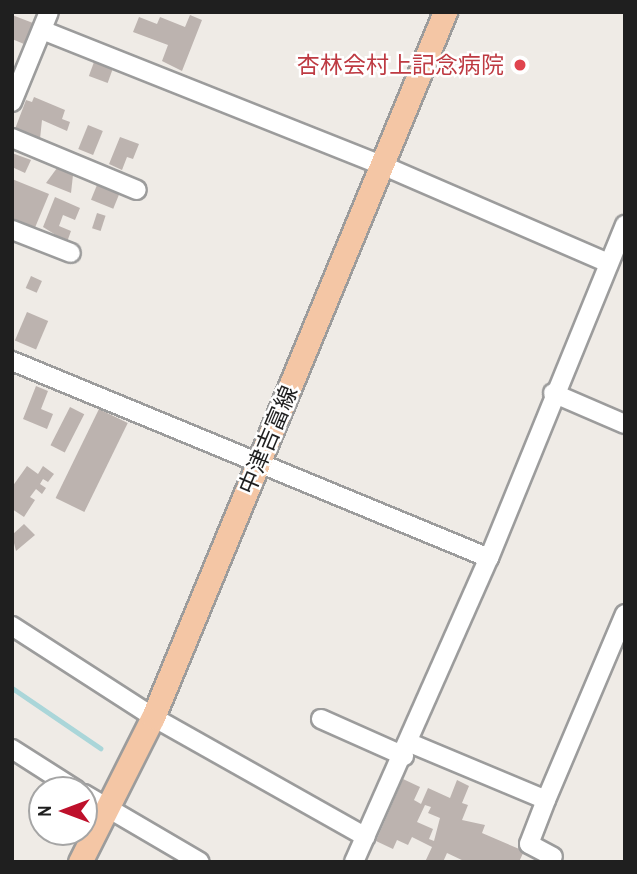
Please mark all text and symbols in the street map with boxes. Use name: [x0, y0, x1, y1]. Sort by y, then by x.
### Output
place label: 杏林会村上記念病院: [297, 51, 504, 79]
marker: 杏林会村上記念病院: [510, 55, 530, 75]
street label: 中津吉富線: [233, 382, 303, 498]
north arrow: [28, 776, 98, 846]
text: N: [31, 805, 57, 817]

